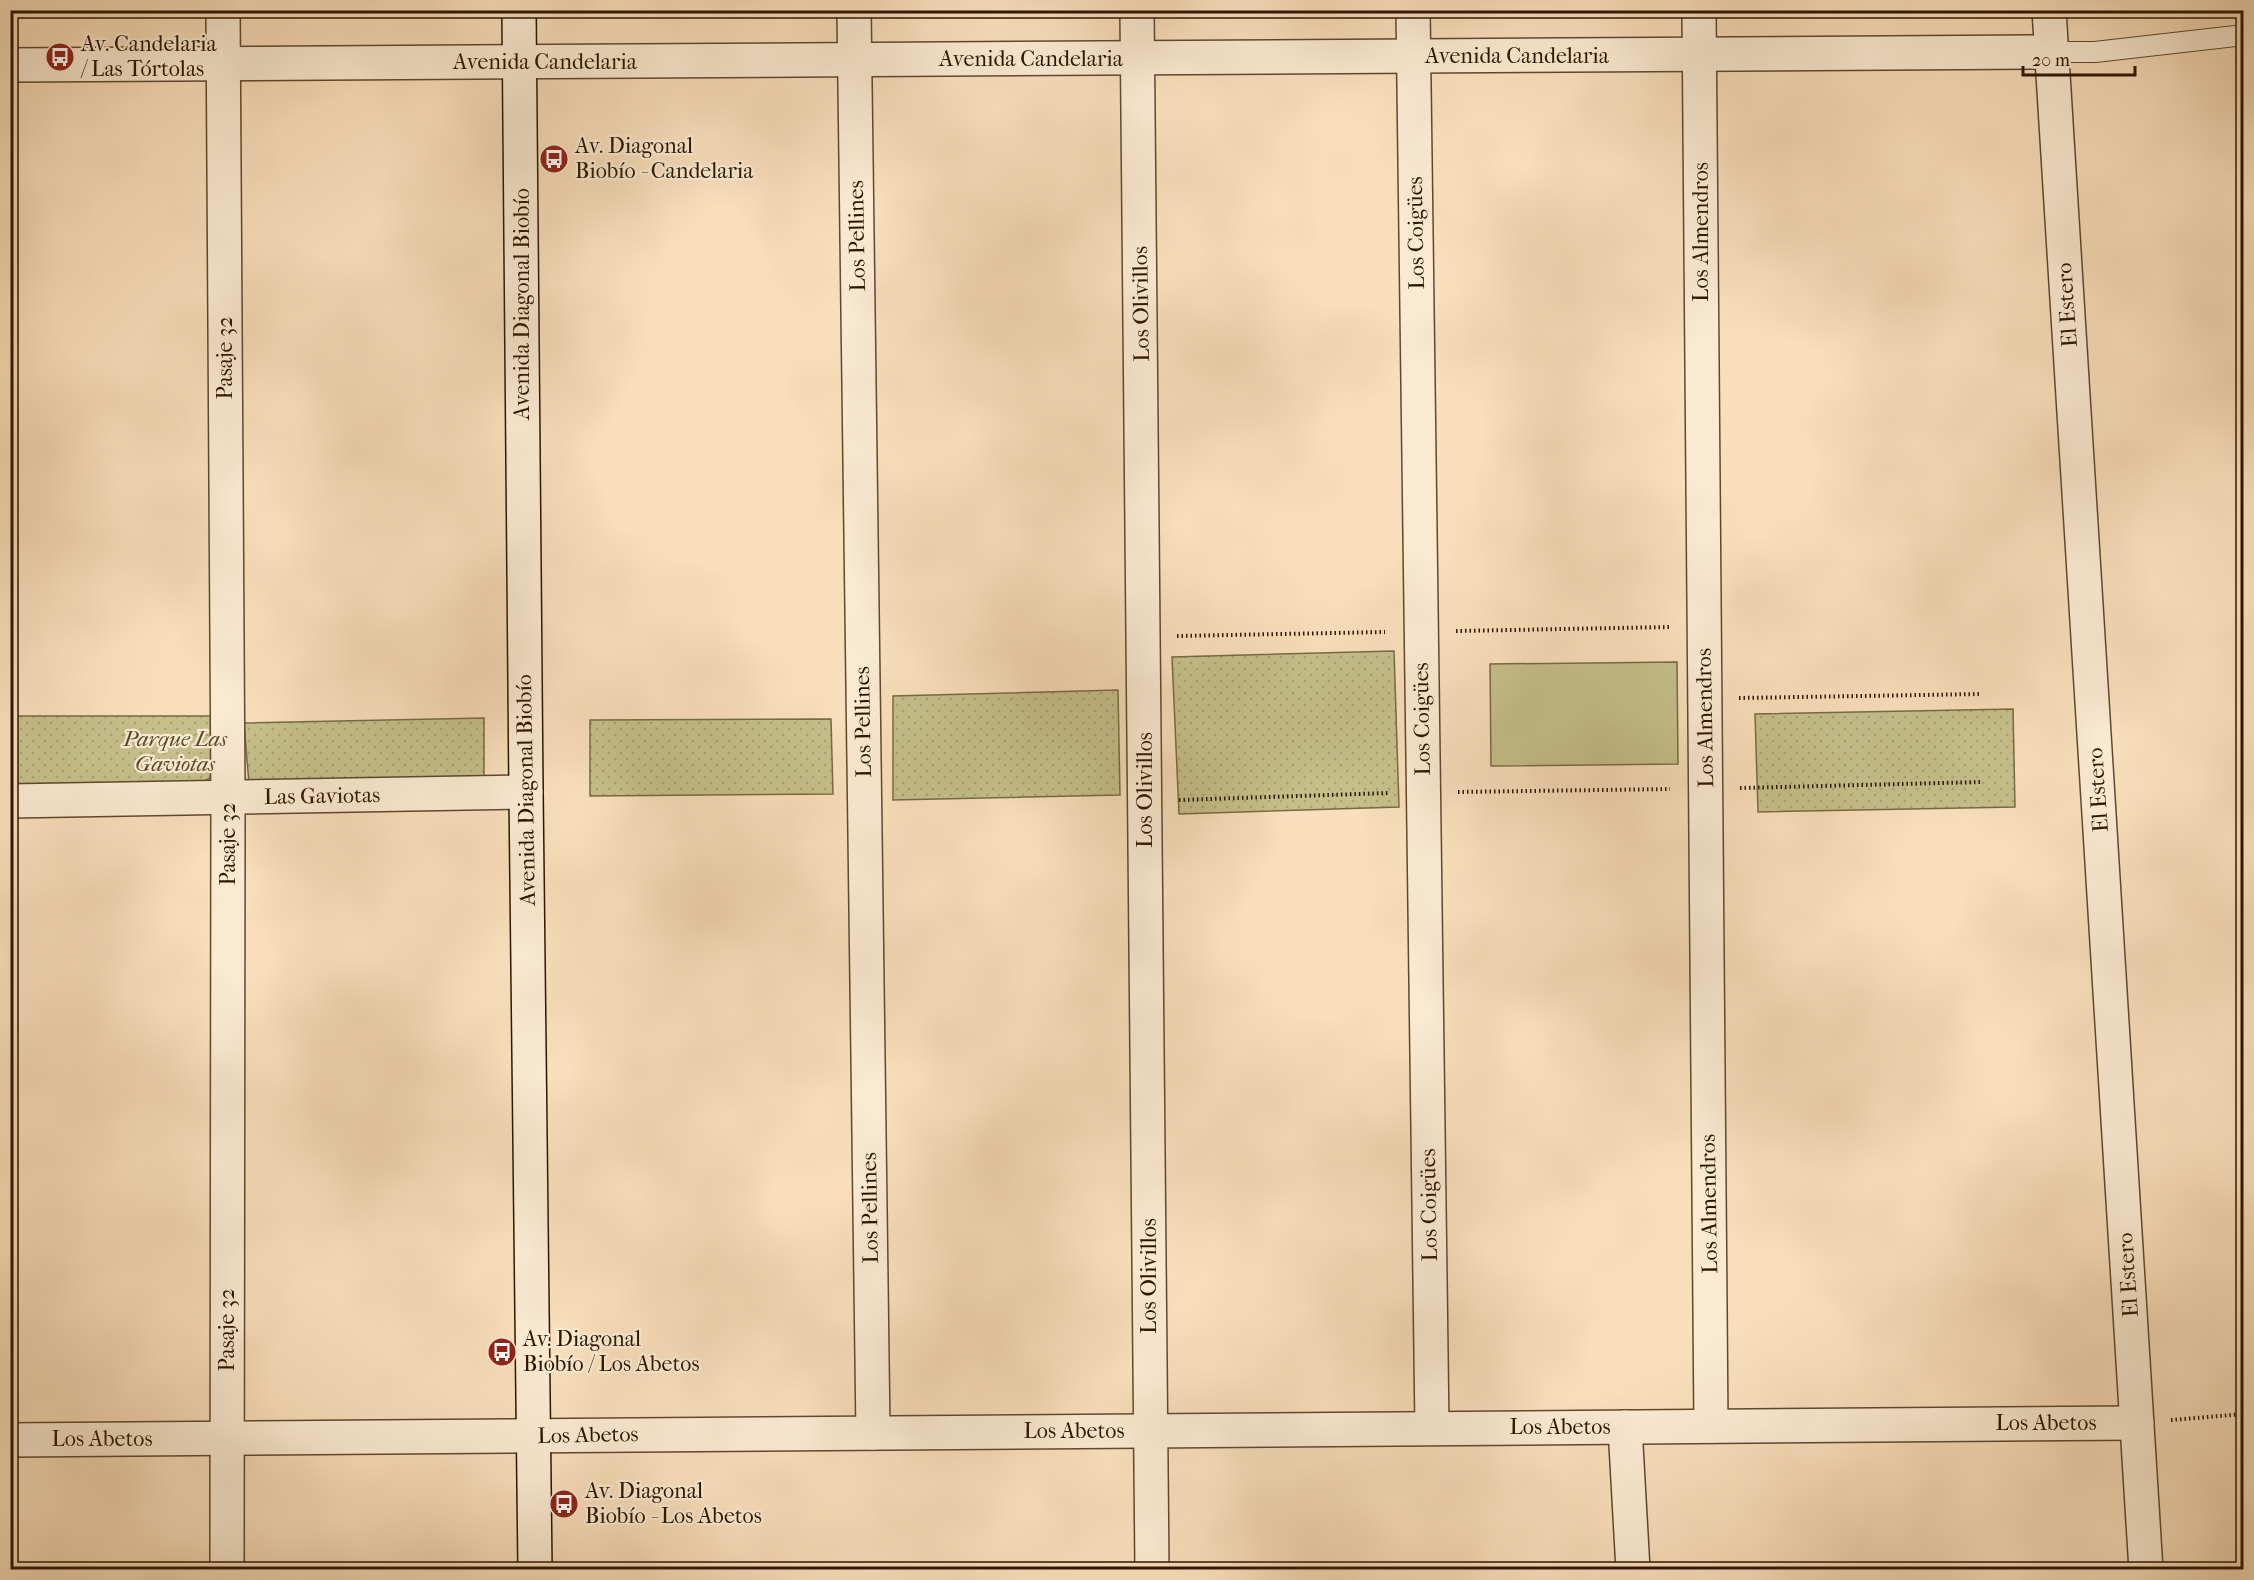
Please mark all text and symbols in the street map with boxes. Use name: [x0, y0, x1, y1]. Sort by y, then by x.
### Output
place label: Av. Candelaria / Las Tórtolas: [80, 31, 217, 82]
scale bar: [2023, 39, 2136, 77]
bus stop icon: Av. Candelaria / Las Tórtolas: [44, 41, 76, 73]
street label: Avenida Candelaria: [1424, 43, 1610, 69]
street label: Avenida Candelaria: [938, 46, 1124, 72]
street label: Avenida Candelaria: [452, 49, 638, 75]
text: 20 m: [2032, 50, 2070, 71]
place label: Av. Diagonal Biobío - Candelaria: [574, 133, 754, 184]
bus stop icon: Av. Diagonal Biobío - Candelaria: [538, 143, 570, 175]
street label: Los Almendros: [1688, 162, 1714, 302]
street label: Los Coigües: [1402, 176, 1430, 290]
street label: Los Pellines: [843, 180, 871, 292]
street label: Avenida Diagonal Biobío: [509, 188, 535, 421]
street label: Los Olivillos: [1127, 246, 1155, 362]
street label: El Estero: [2051, 262, 2083, 348]
street label: Pasaje 32: [212, 316, 238, 400]
street label: Los Almendros: [1691, 648, 1719, 788]
street label: Los Coigües: [1408, 662, 1436, 776]
street label: Los Pellines: [849, 666, 877, 778]
street label: Avenida Diagonal Biobío: [511, 674, 541, 907]
park label: Parque Las Gaviotas: [122, 726, 228, 777]
street label: Los Olivillos: [1132, 732, 1158, 848]
street label: El Estero: [2082, 747, 2114, 833]
street label: Las Gaviotas: [264, 782, 380, 810]
street label: Pasaje 32: [215, 802, 241, 886]
street label: Los Almendros: [1695, 1134, 1723, 1274]
street label: Los Coigües: [1415, 1148, 1443, 1262]
street label: Los Pellines: [856, 1152, 884, 1264]
street label: Los Olivillos: [1136, 1218, 1162, 1334]
street label: El Estero: [2112, 1232, 2144, 1318]
street label: Pasaje 32: [214, 1288, 240, 1372]
place label: Av. Diagonal Biobío / Los Abetos: [522, 1326, 700, 1377]
bus stop icon: Av. Diagonal Biobío / Los Abetos: [486, 1336, 518, 1368]
street label: Los Abetos: [1995, 1410, 2097, 1436]
street label: Los Abetos: [1509, 1414, 1611, 1440]
street label: Los Abetos: [1023, 1418, 1125, 1444]
street label: Los Abetos: [537, 1421, 639, 1449]
street label: Los Abetos: [51, 1426, 153, 1452]
place label: Av. Diagonal Biobío - Los Abetos: [584, 1478, 762, 1529]
bus stop icon: Av. Diagonal Biobío - Los Abetos: [548, 1488, 580, 1520]

